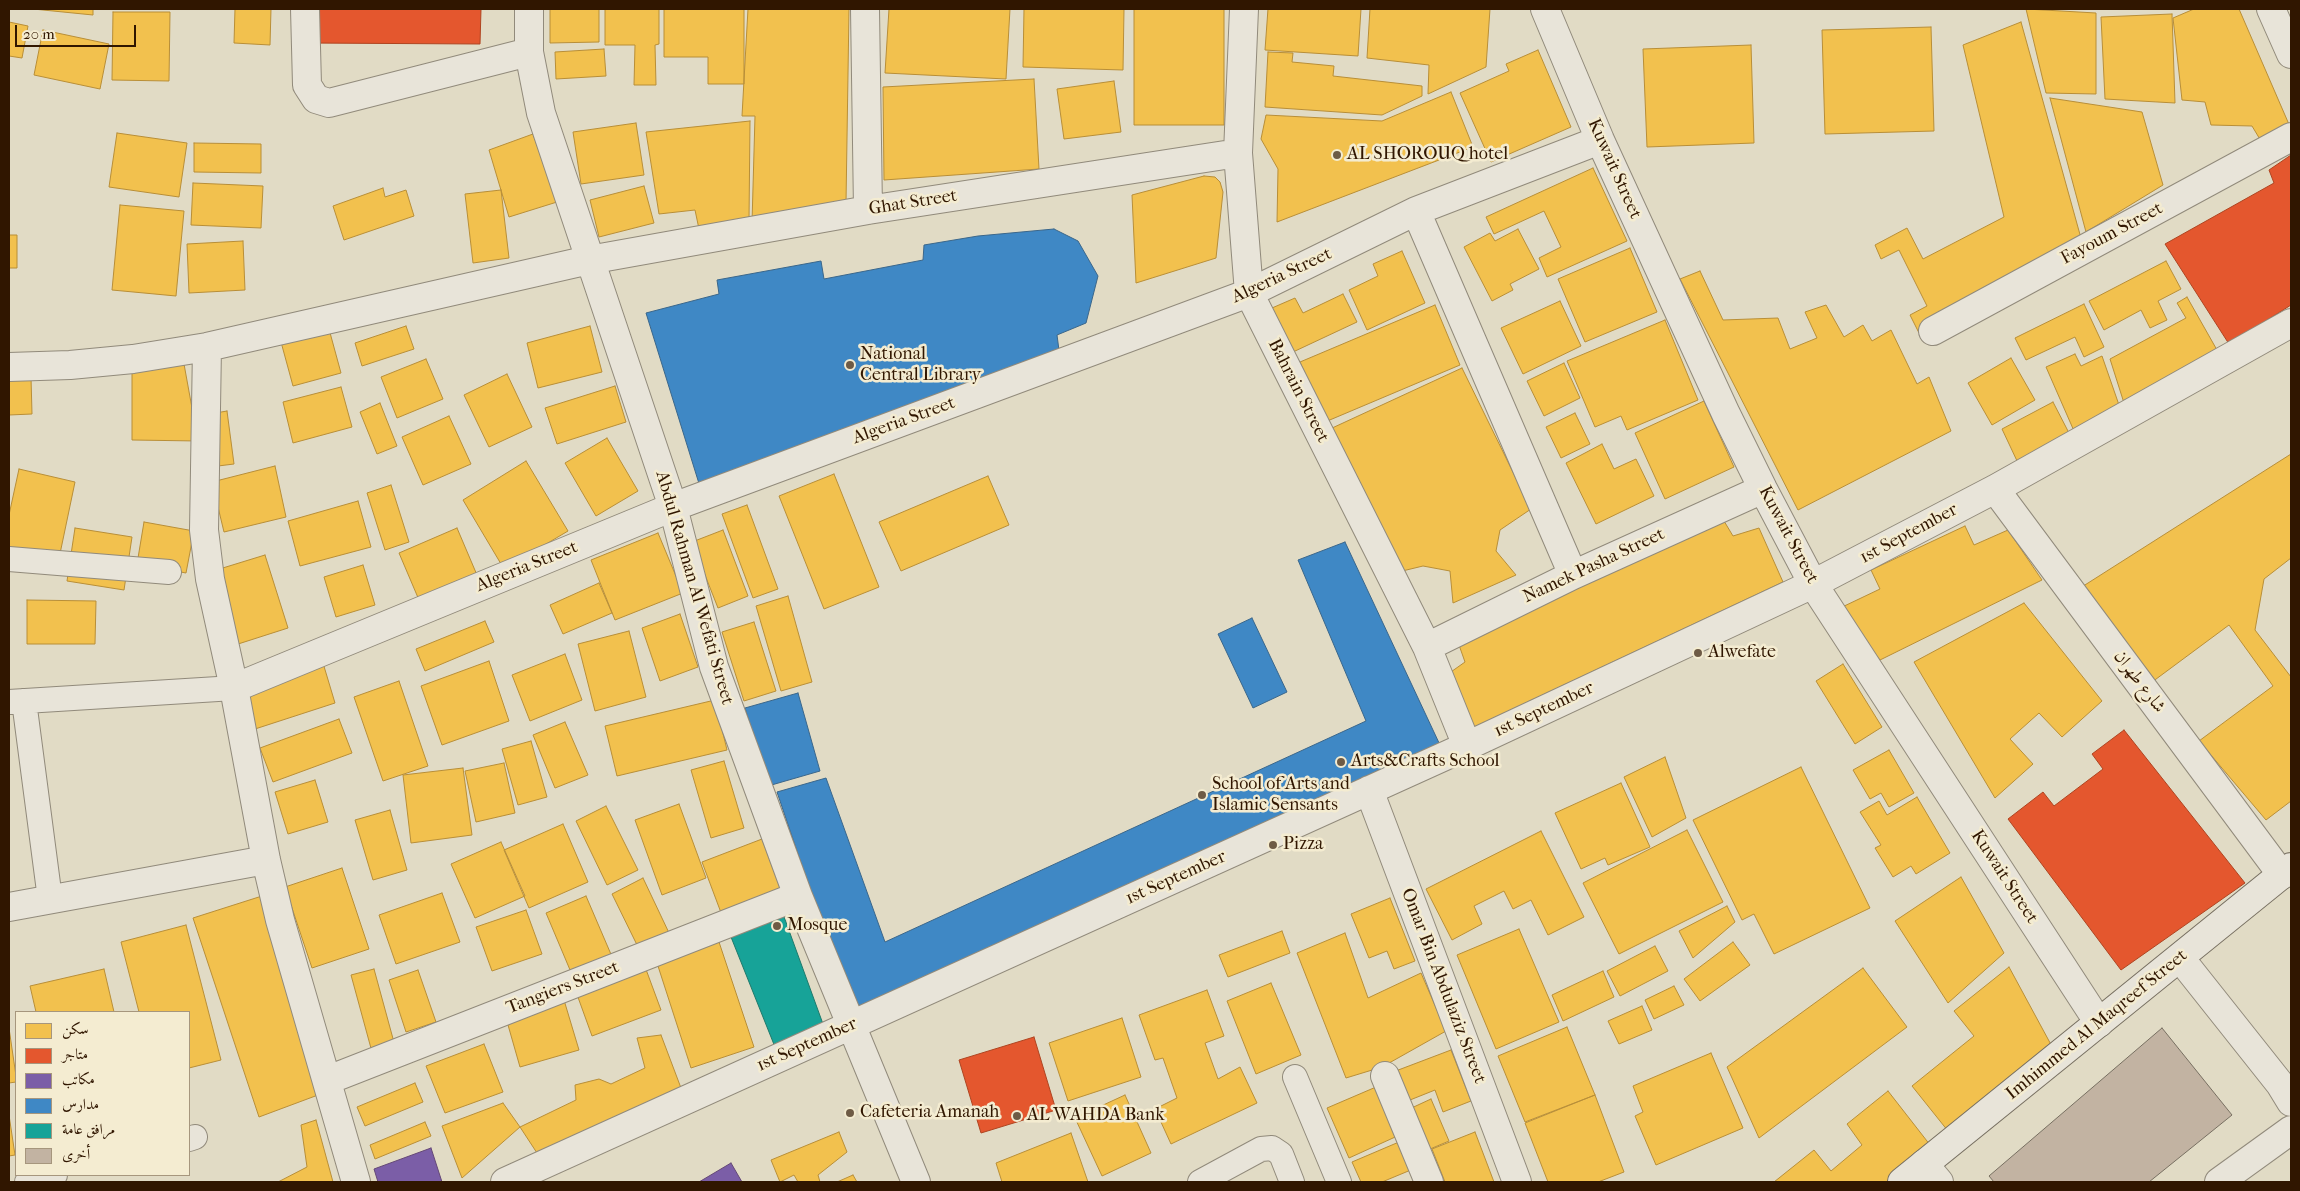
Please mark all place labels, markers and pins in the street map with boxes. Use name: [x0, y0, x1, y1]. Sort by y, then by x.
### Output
place label: AL SHOROUQ hotel: [1347, 144, 1508, 166]
marker: AL SHOROUQ hotel: [1331, 149, 1343, 161]
place label: National Central Library: [860, 344, 981, 386]
marker: National Central Library: [844, 359, 856, 371]
place label: Alwefate: [1708, 642, 1776, 664]
marker: Alwefate: [1692, 647, 1704, 659]
place label: Arts&Crafts School: [1351, 751, 1499, 773]
marker: Arts&Crafts School: [1335, 756, 1347, 768]
place label: School of Arts and Islamic Sensants: [1212, 774, 1350, 816]
marker: School of Arts and Islamic Sensants: [1196, 789, 1208, 801]
place label: Pizza: [1283, 834, 1323, 856]
marker: Pizza: [1267, 839, 1279, 851]
place label: Mosque: [787, 915, 847, 937]
marker: Mosque: [771, 920, 783, 932]
place label: Cafeteria Amanah: [860, 1102, 999, 1124]
place label: AL WAHDA Bank: [1027, 1105, 1164, 1127]
marker: Cafeteria Amanah: [844, 1107, 856, 1119]
marker: AL WAHDA Bank: [1011, 1110, 1023, 1122]

